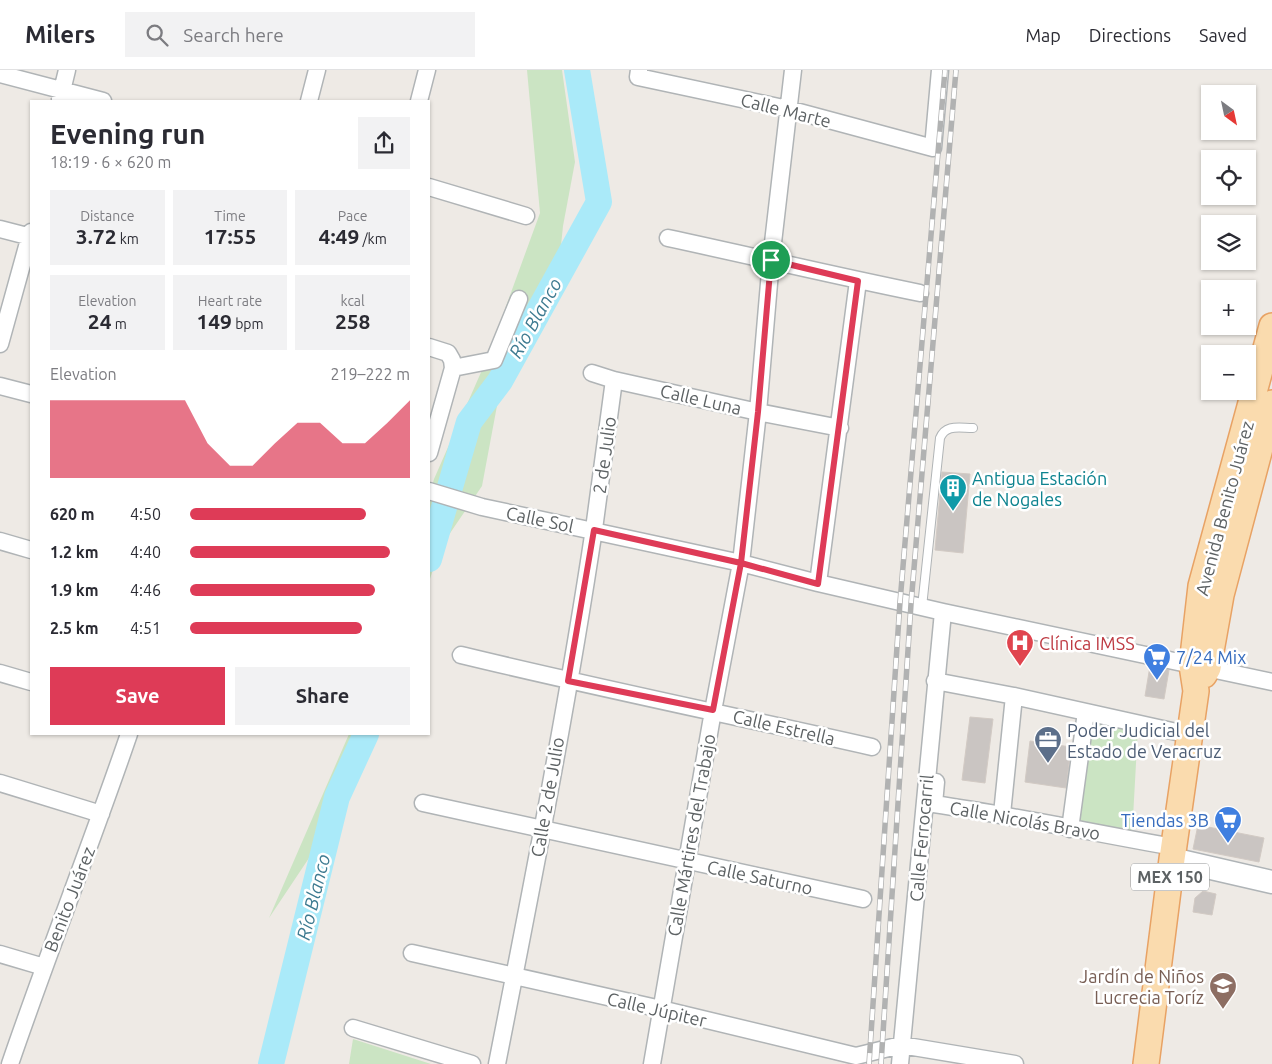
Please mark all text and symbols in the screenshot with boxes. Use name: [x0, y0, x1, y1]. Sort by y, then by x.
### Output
search box: [125, 12, 475, 57]
text: Milers: [25, 21, 95, 48]
icon: search: [143, 21, 171, 49]
text: Search here: [183, 24, 284, 46]
text: Map: [1025, 25, 1061, 45]
text: Directions: [1089, 25, 1171, 45]
text: Saved: [1199, 25, 1247, 45]
north arrow: [1201, 85, 1256, 140]
map controls: [1201, 85, 1256, 400]
street label: Calle Marte: [739, 89, 833, 131]
button: share: [358, 117, 410, 169]
text: Evening run: [50, 118, 205, 149]
button: locate: [1201, 150, 1256, 205]
text: 18:19 · 6 × 620 m: [50, 153, 171, 171]
text: Distance: [80, 208, 134, 224]
text: Time: [214, 208, 246, 224]
text: Pace: [338, 208, 367, 224]
button: layers: [1201, 215, 1256, 270]
text: 3.72: [76, 224, 117, 248]
text: 17:55: [204, 224, 256, 248]
text: 4:49: [319, 224, 359, 248]
text: km: [117, 231, 139, 247]
text: /km: [359, 231, 387, 247]
pin: [750, 239, 792, 281]
icon: arrive: [757, 246, 785, 274]
water label: Río Blanco: [504, 274, 566, 362]
button: +: [1201, 280, 1256, 335]
text: Elevation: [78, 293, 137, 309]
text: Heart rate: [198, 293, 262, 309]
text: kcal: [341, 293, 365, 309]
text: 24: [88, 309, 112, 333]
text: 149: [196, 309, 232, 333]
text: 258: [335, 309, 370, 333]
text: m: [112, 316, 127, 332]
text: bpm: [232, 316, 264, 332]
button: −: [1201, 345, 1256, 400]
text: Elevation: [50, 365, 117, 383]
text: 219–222 m: [330, 365, 410, 383]
street label: Calle Luna: [658, 380, 744, 418]
street label: 2 de Julio: [589, 415, 619, 495]
street label: Avenida Benito Juárez: [1191, 419, 1257, 597]
place label: Antigua Estación de Nogales: [972, 468, 1107, 509]
building icon: Antigua Estación de Nogales: [938, 473, 968, 512]
street label: Calle Sol: [504, 502, 576, 536]
text: 620 m: [50, 505, 95, 523]
text: 4:50: [130, 505, 161, 523]
text: 1.2 km: [50, 543, 99, 561]
text: 4:40: [130, 543, 161, 561]
text: 1.9 km: [50, 581, 99, 599]
text: 4:46: [130, 581, 161, 599]
text: 2.5 km: [50, 619, 99, 637]
text: 4:51: [130, 619, 161, 637]
hospital icon: Clínica IMSS: [1005, 628, 1035, 667]
place label: Clínica IMSS: [1039, 633, 1135, 653]
supermarket icon: 7/24 Mix: [1142, 642, 1172, 681]
place label: 7/24 Mix: [1176, 647, 1246, 667]
button: Save: [50, 667, 225, 725]
button: Share: [235, 667, 410, 725]
street label: Calle Estrella: [731, 706, 837, 748]
place label: Poder Judicial del Estado de Veracruz: [1067, 720, 1222, 761]
office icon: Poder Judicial del Estado de Veracruz: [1033, 725, 1063, 764]
street label: Calle Mártires del Trabajo: [663, 732, 719, 938]
street label: Calle 2 de Julio: [527, 735, 567, 859]
street label: Calle Ferrocarril: [905, 773, 937, 902]
street label: Calle Nicolás Bravo: [948, 797, 1102, 843]
supermarket icon: Tiendas 3B: [1213, 805, 1243, 844]
place label: Tiendas 3B: [1121, 810, 1209, 830]
street label: Benito Juárez: [40, 844, 98, 954]
water label: Río Blanco: [292, 852, 334, 942]
street label: Calle Saturno: [705, 856, 815, 898]
road number: MEX 150: [1131, 864, 1209, 890]
place label: Jardín de Niños Lucrecia Toríz: [1079, 966, 1204, 1007]
school or university icon: Jardín de Niños Lucrecia Toríz: [1208, 971, 1238, 1010]
street label: Calle Júpiter: [605, 988, 709, 1030]

